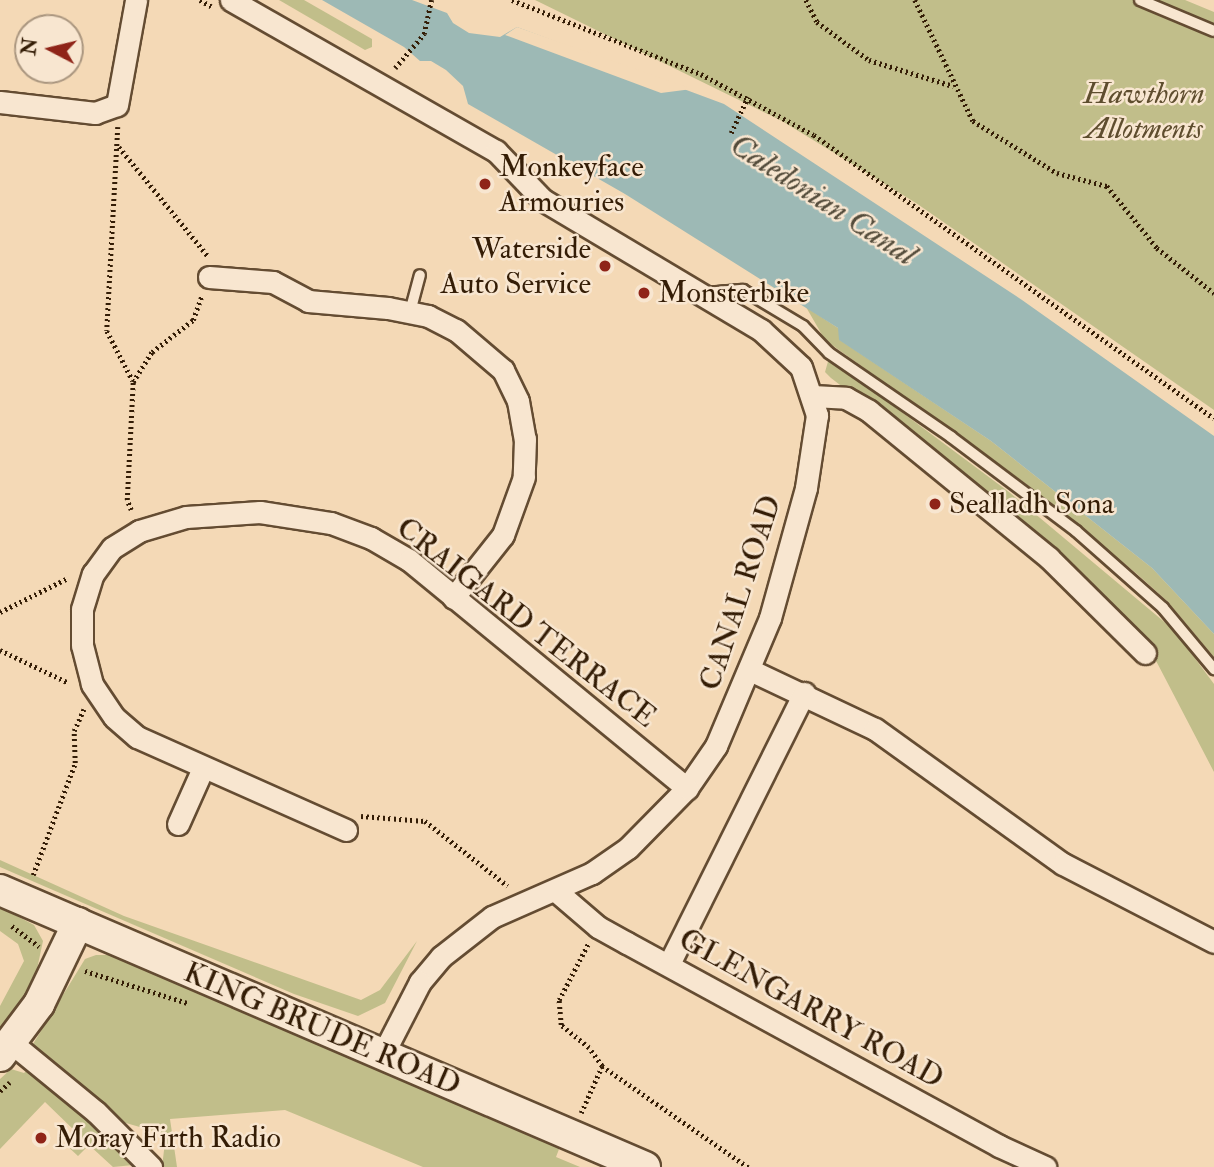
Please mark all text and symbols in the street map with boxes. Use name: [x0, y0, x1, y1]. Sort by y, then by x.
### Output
north arrow: [14, 14, 84, 84]
text: N: [17, 37, 43, 57]
park label: Hawthorn Allotments: [1083, 76, 1205, 146]
water label: Caledonian Canal: [723, 126, 923, 274]
place label: Monkeyface Armouries: [499, 149, 644, 220]
marker: Monkeyface Armouries: [477, 176, 493, 192]
place label: Waterside Auto Service: [440, 231, 591, 302]
marker: Waterside Auto Service: [597, 258, 613, 274]
place label: Monsterbike: [658, 275, 809, 311]
marker: Monsterbike: [636, 285, 652, 301]
place label: Sealladh Sona: [949, 486, 1114, 522]
street label: CANAL ROAD: [693, 491, 789, 695]
marker: Sealladh Sona: [927, 496, 943, 512]
street label: CRAIGARD TERRACE: [389, 510, 663, 736]
street label: GLENGARRY ROAD: [673, 921, 949, 1097]
street label: KING BRUDE ROAD: [178, 954, 466, 1104]
place label: Moray Firth Radio: [55, 1120, 281, 1156]
marker: Moray Firth Radio: [33, 1130, 49, 1146]

